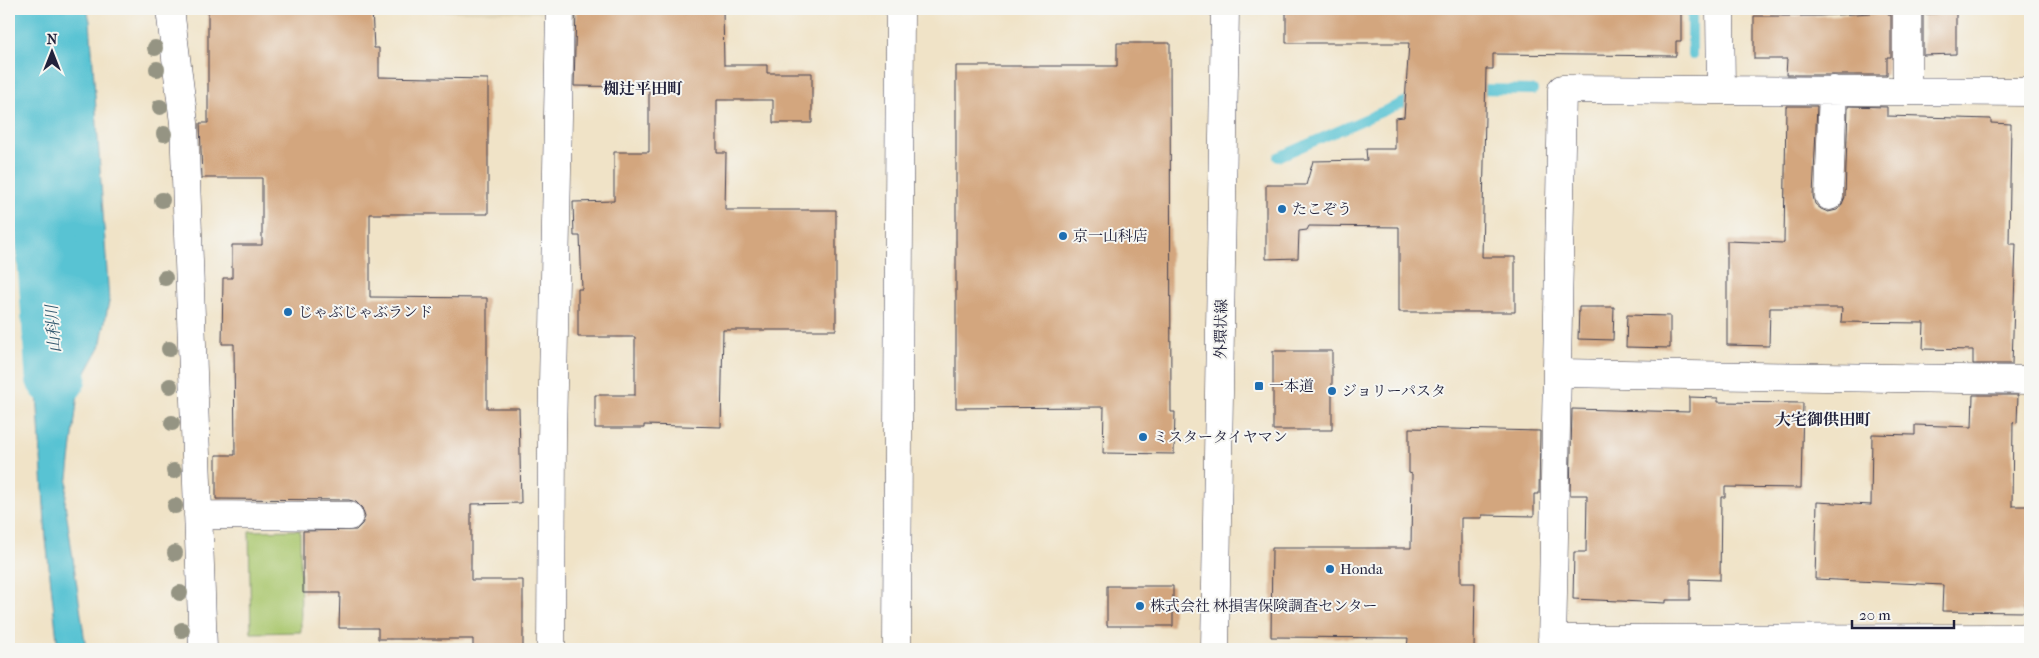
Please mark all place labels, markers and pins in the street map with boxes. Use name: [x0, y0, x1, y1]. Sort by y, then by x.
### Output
place label: たこぞう: [1292, 200, 1352, 218]
marker: たこぞう: [1276, 203, 1288, 215]
place label: 京一山科店: [1073, 227, 1148, 245]
marker: 京一山科店: [1057, 230, 1069, 242]
place label: じゃぶじゃぶランド: [298, 303, 433, 321]
marker: じゃぶじゃぶランド: [282, 306, 294, 318]
place label: 一本道: [1269, 377, 1314, 395]
marker: 一本道: [1253, 380, 1265, 392]
place label: ジョリーパスタ: [1342, 382, 1446, 400]
marker: ジョリーパスタ: [1326, 385, 1338, 397]
place label: ミスタータイヤマン: [1153, 428, 1288, 446]
marker: ミスタータイヤマン: [1137, 431, 1149, 443]
place label: Honda: [1340, 560, 1384, 578]
marker: Honda: [1324, 563, 1336, 575]
place label: 株式会社 林損害保険調査センター: [1150, 597, 1378, 615]
marker: 株式会社 林損害保険調査センター: [1134, 600, 1146, 612]

